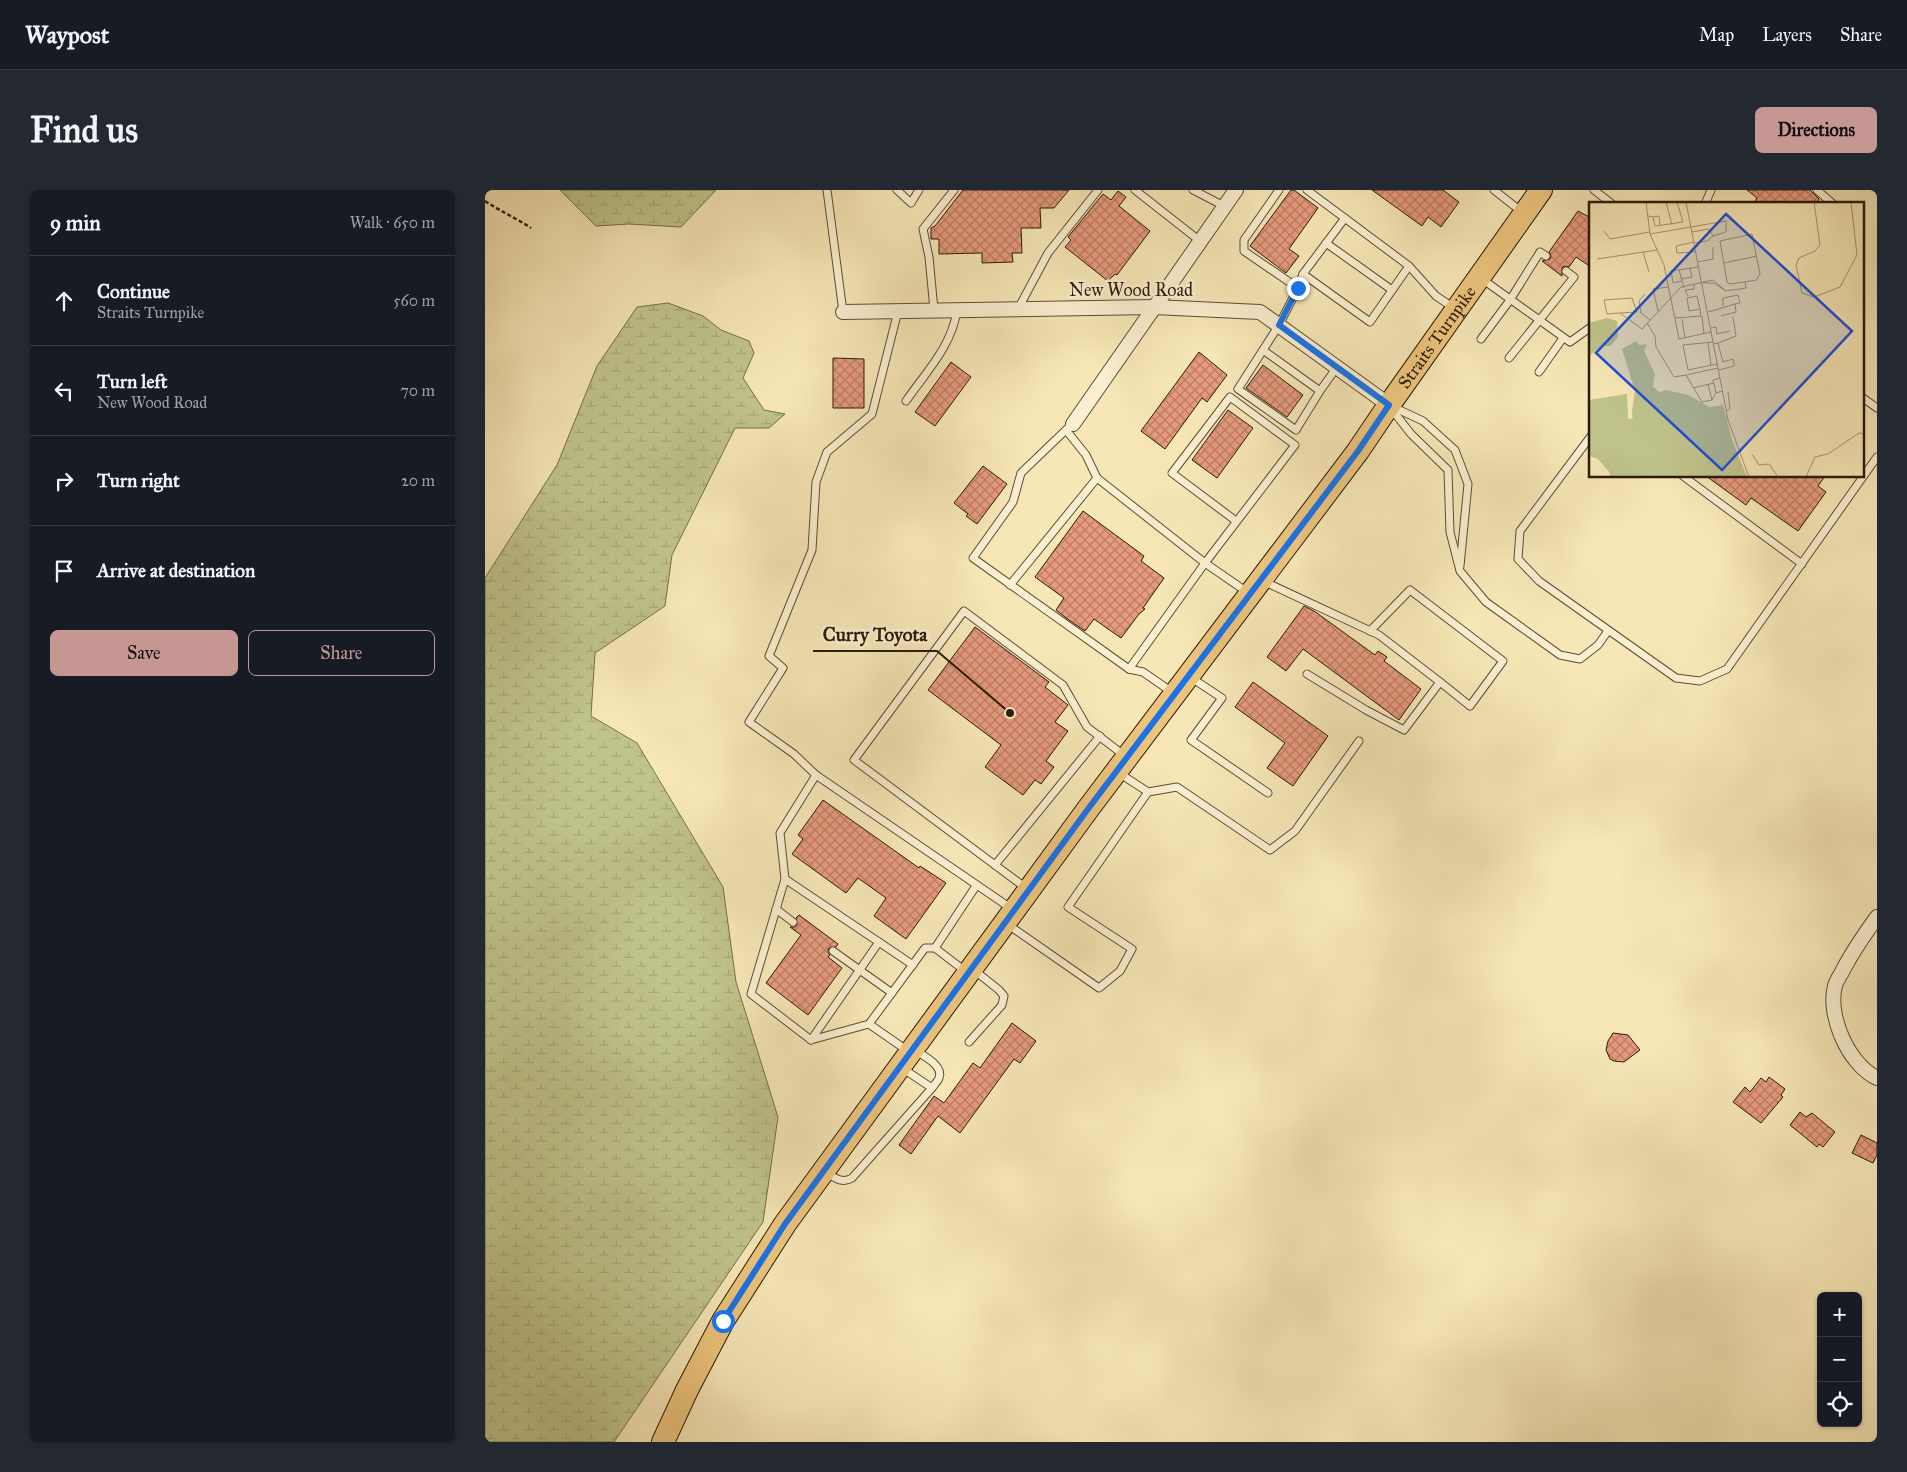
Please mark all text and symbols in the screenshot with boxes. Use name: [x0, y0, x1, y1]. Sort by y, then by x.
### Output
text: Waypost: [25, 20, 109, 50]
text: Map: [1699, 24, 1734, 46]
text: Layers: [1762, 24, 1812, 46]
text: Share: [1840, 24, 1882, 46]
button: Directions: [1755, 107, 1877, 153]
text: Find us: [30, 109, 138, 152]
inset map: [1589, 202, 1865, 478]
text: 9 min: [50, 210, 101, 236]
text: Walk · 650 m: [350, 213, 435, 232]
route end: [1287, 277, 1310, 300]
street label: New Wood Road: [1069, 279, 1193, 301]
text: Continue: [97, 280, 170, 303]
street label: Straits Turnpike: [1393, 282, 1481, 393]
icon: ahead: [50, 287, 78, 315]
text: 560 m: [393, 291, 435, 310]
text: Straits Turnpike: [97, 303, 204, 322]
text: Turn left: [97, 370, 167, 393]
icon: left: [50, 377, 78, 405]
text: 70 m: [400, 381, 435, 400]
text: New Wood Road: [97, 393, 207, 412]
icon: right: [50, 467, 78, 495]
text: Turn right: [97, 469, 180, 492]
text: 20 m: [401, 471, 435, 490]
icon: arrive: [50, 557, 78, 585]
text: Arrive at destination: [97, 559, 255, 582]
callout: Curry Toyota: [813, 617, 937, 651]
text: Curry Toyota: [823, 623, 928, 647]
button: Save: [50, 630, 238, 676]
button: Share: [248, 630, 435, 676]
map controls: [1817, 1292, 1862, 1427]
button: +: [1817, 1292, 1862, 1337]
route start: [712, 1310, 735, 1333]
button: −: [1817, 1337, 1862, 1382]
button: locate: [1817, 1382, 1862, 1427]

